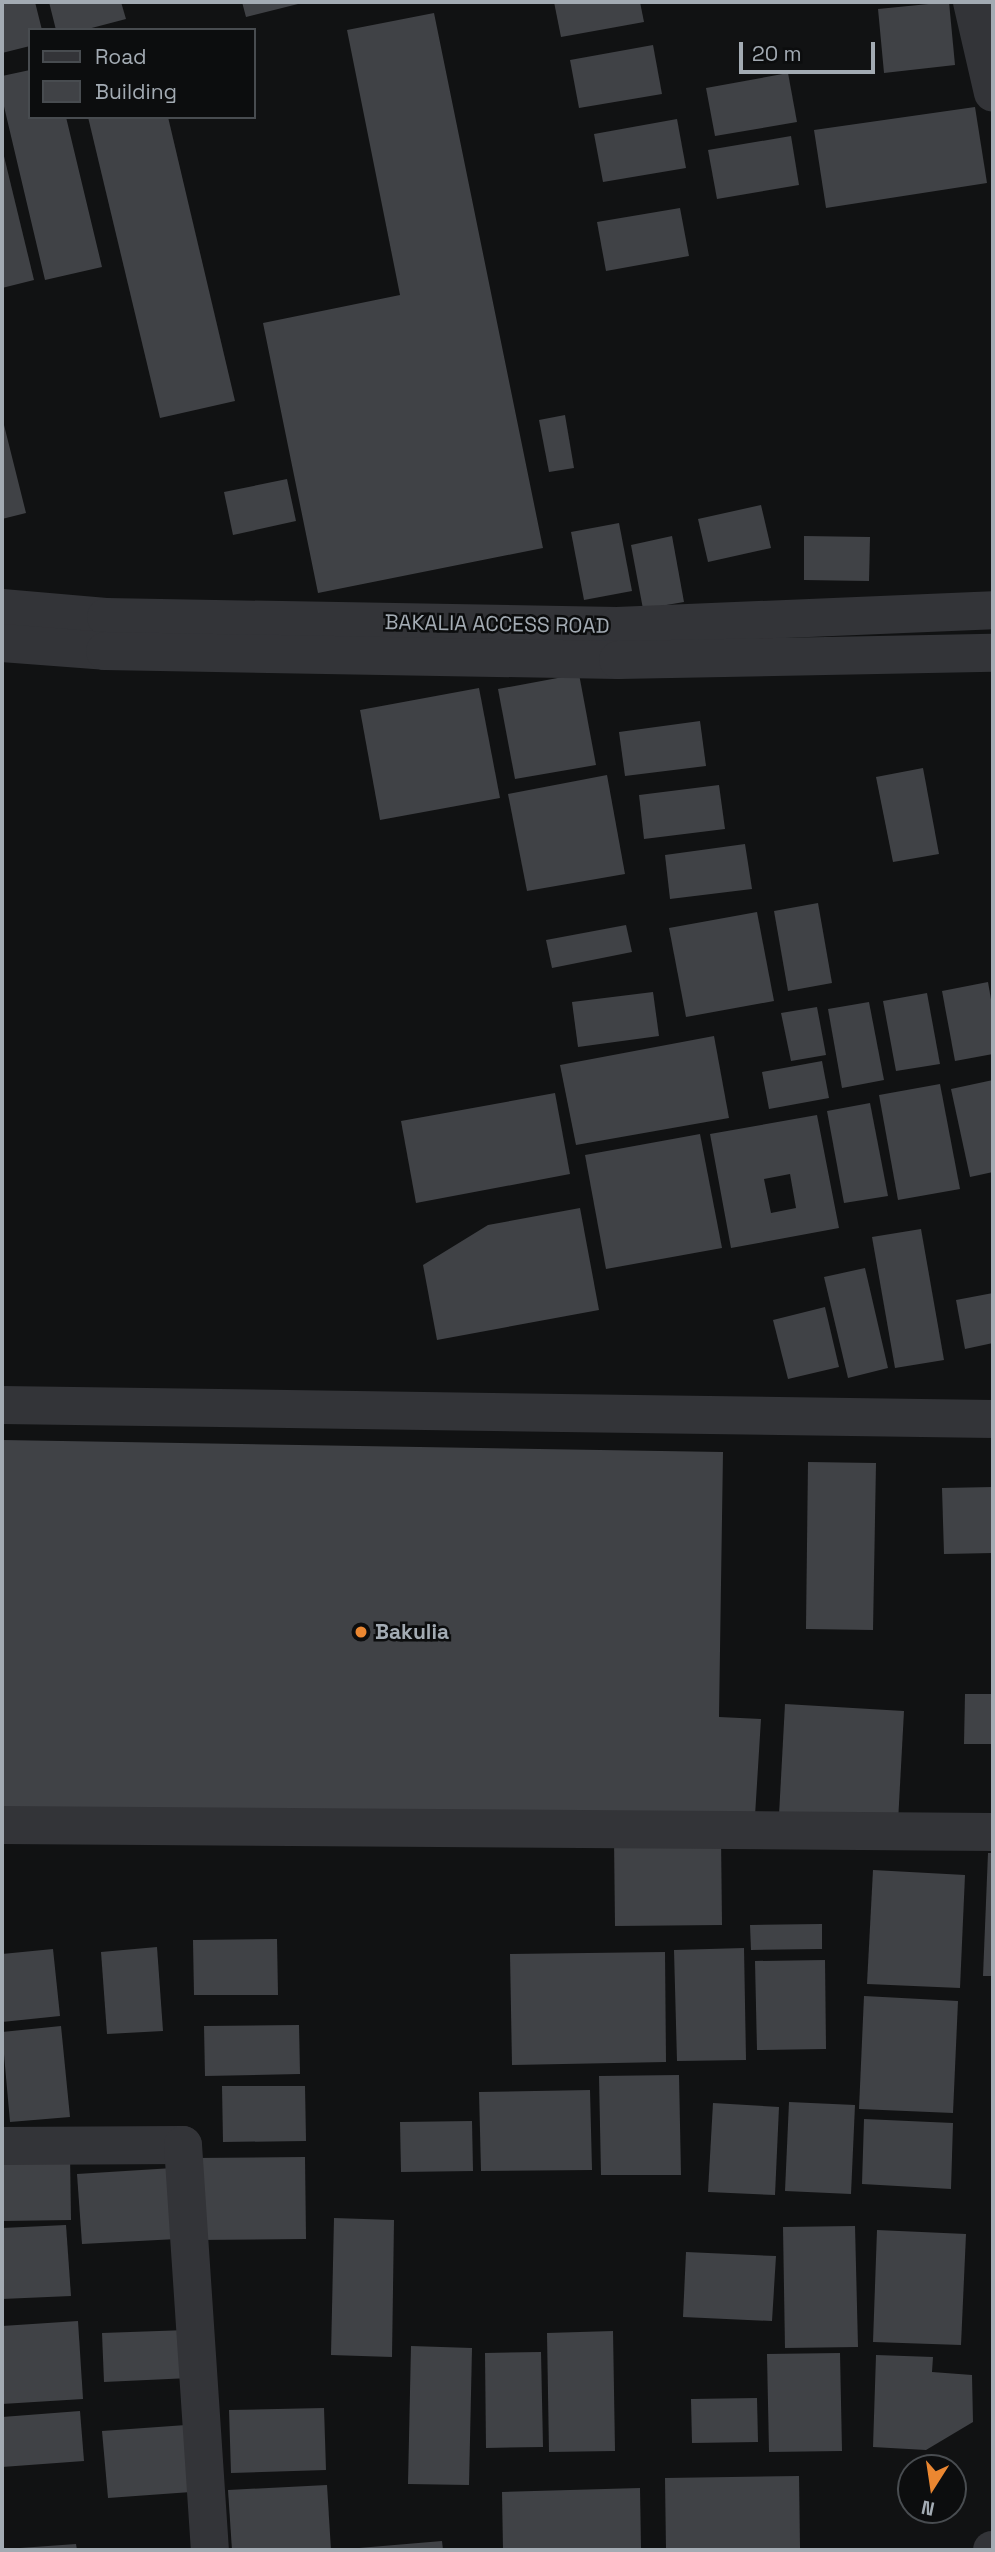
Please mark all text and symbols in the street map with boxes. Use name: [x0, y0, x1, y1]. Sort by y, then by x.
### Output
legend: [28, 28, 256, 119]
scale bar: [743, 28, 880, 72]
text: 20 m: [752, 40, 802, 67]
text: Road: [95, 43, 147, 70]
text: Building: [95, 78, 177, 105]
street label: BAKALIA ACCESS ROAD: [384, 609, 610, 639]
place label: Bakulia: [375, 1619, 449, 1645]
marker: Bakulia: [353, 1624, 369, 1640]
north arrow: [897, 2454, 967, 2524]
text: N: [919, 2495, 937, 2522]

